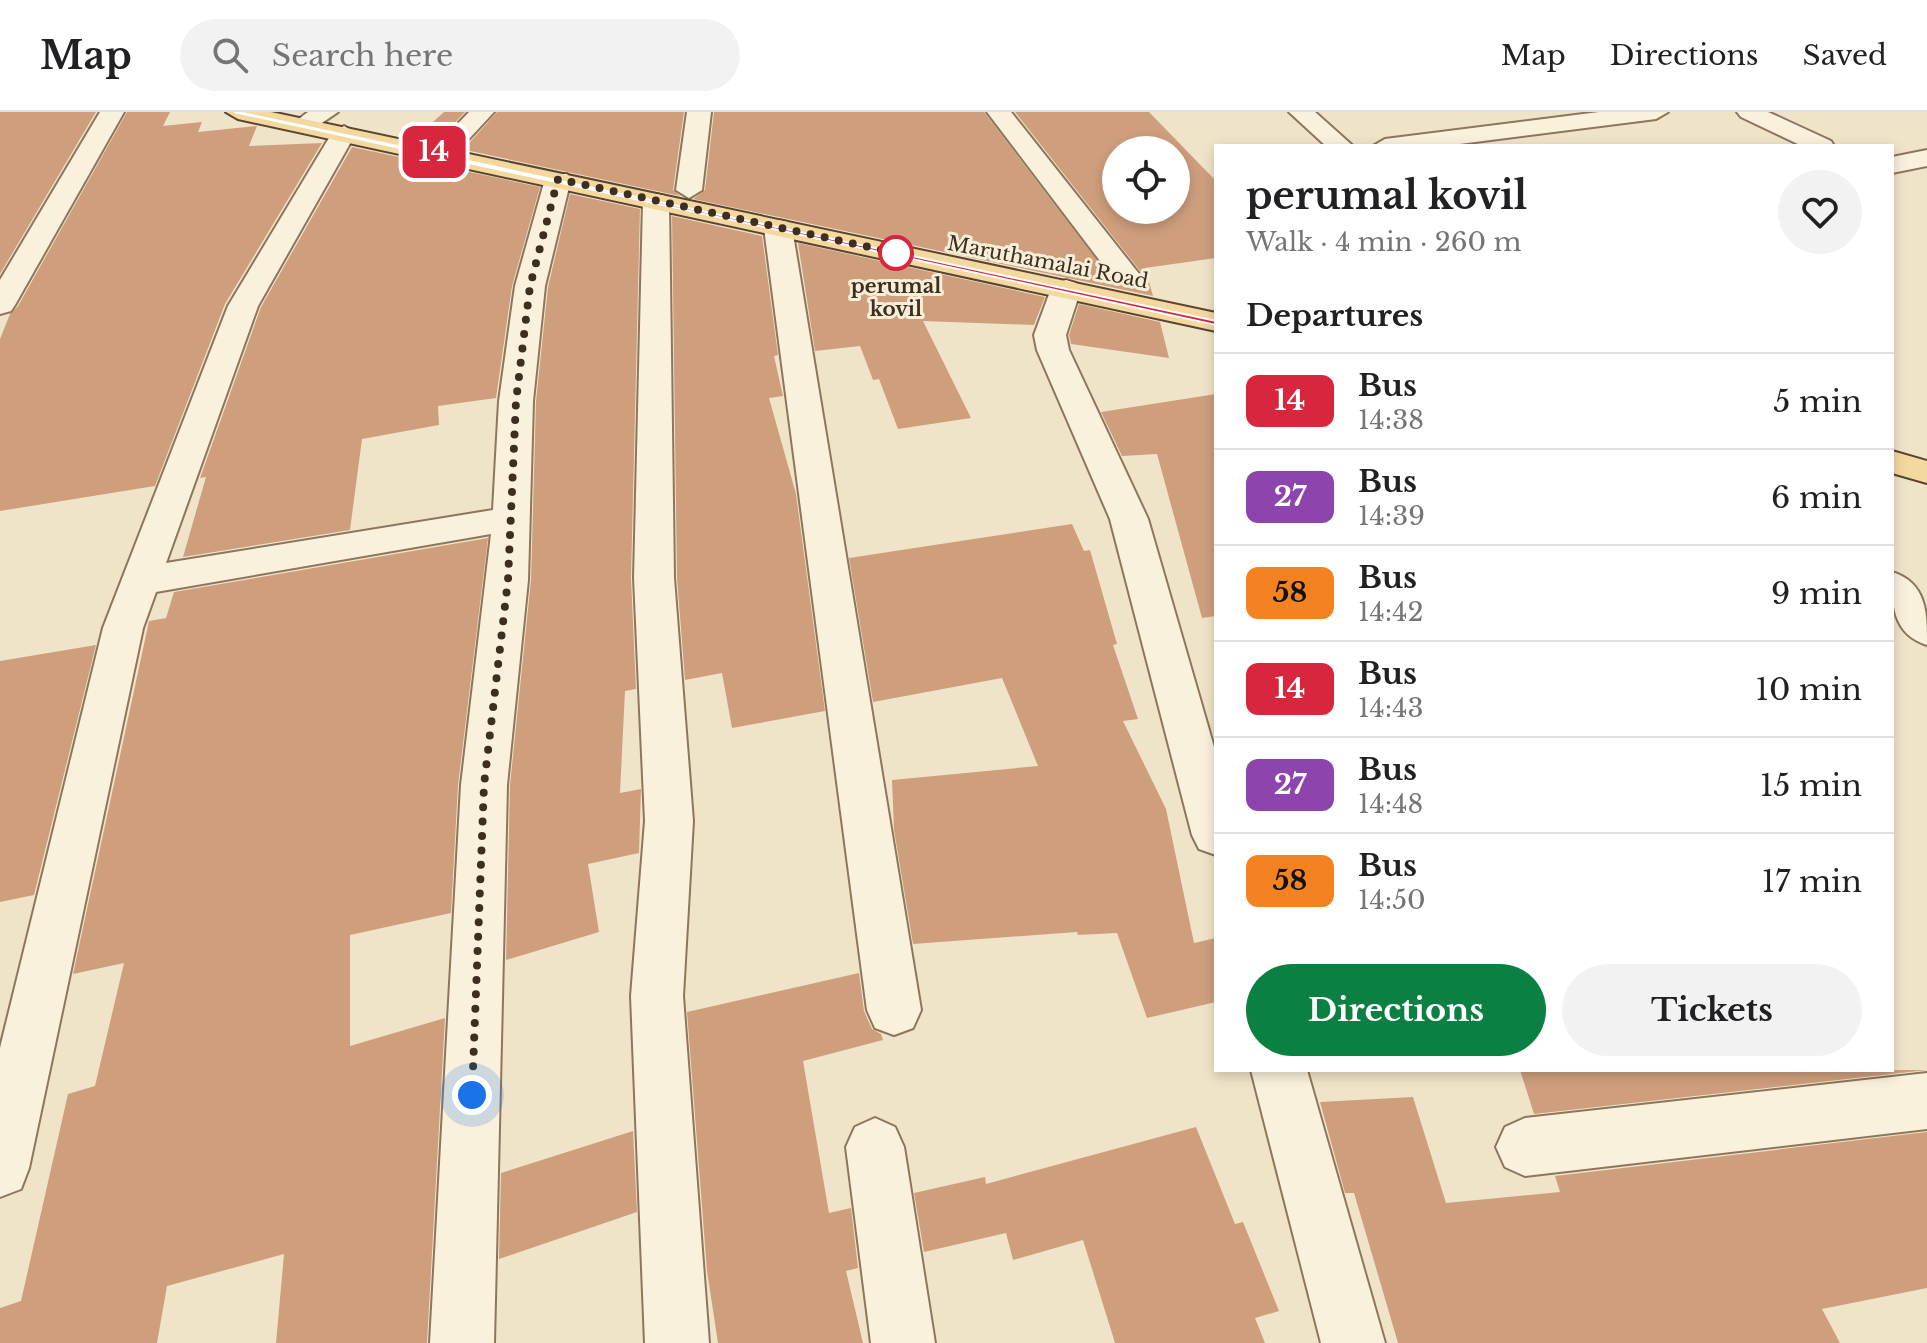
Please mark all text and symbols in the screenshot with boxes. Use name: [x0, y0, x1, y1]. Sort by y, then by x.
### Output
search box: [180, 19, 740, 91]
text: Map: [40, 32, 132, 79]
icon: search: [208, 33, 252, 77]
text: Search here: [272, 37, 453, 74]
text: Map: [1501, 38, 1566, 73]
text: Directions: [1610, 38, 1759, 73]
text: Saved: [1803, 38, 1887, 73]
line badge: 14: [398, 126, 470, 178]
text: 14: [419, 134, 449, 169]
map controls: [1102, 136, 1190, 224]
button: locate: [1102, 136, 1190, 224]
button: heart: [1778, 170, 1862, 254]
text: perumal kovil: [1246, 172, 1527, 219]
text: Walk · 4 min · 260 m: [1246, 226, 1521, 258]
street label: Maruthamalai Road: [946, 231, 1150, 293]
marker: perumal kovil: [879, 236, 913, 270]
place label: perumal kovil: [851, 274, 941, 321]
text: Departures: [1246, 297, 1423, 334]
text: Bus: [1358, 367, 1417, 404]
text: 14: [1275, 383, 1305, 418]
text: 5 min: [1773, 383, 1862, 420]
text: 14:38: [1358, 404, 1424, 436]
text: Bus: [1358, 463, 1417, 500]
text: 27: [1274, 479, 1306, 514]
text: 6 min: [1771, 479, 1862, 516]
text: 14:39: [1358, 500, 1425, 532]
text: Bus: [1358, 559, 1417, 596]
text: 58: [1273, 575, 1307, 610]
text: 9 min: [1771, 575, 1862, 612]
text: 14:42: [1358, 596, 1423, 628]
text: Bus: [1358, 655, 1417, 692]
text: 14: [1275, 671, 1305, 706]
text: 10 min: [1756, 671, 1862, 708]
text: 14:43: [1358, 692, 1423, 724]
text: Bus: [1358, 751, 1417, 788]
text: 27: [1274, 767, 1306, 802]
text: 15 min: [1760, 767, 1862, 804]
text: 14:48: [1358, 788, 1423, 820]
text: Bus: [1358, 847, 1417, 884]
text: 58: [1273, 863, 1307, 898]
text: 17 min: [1762, 863, 1862, 900]
text: 14:50: [1358, 884, 1426, 916]
button: Directions: [1246, 964, 1546, 1056]
button: Tickets: [1562, 964, 1862, 1056]
your location: [452, 1075, 492, 1115]

